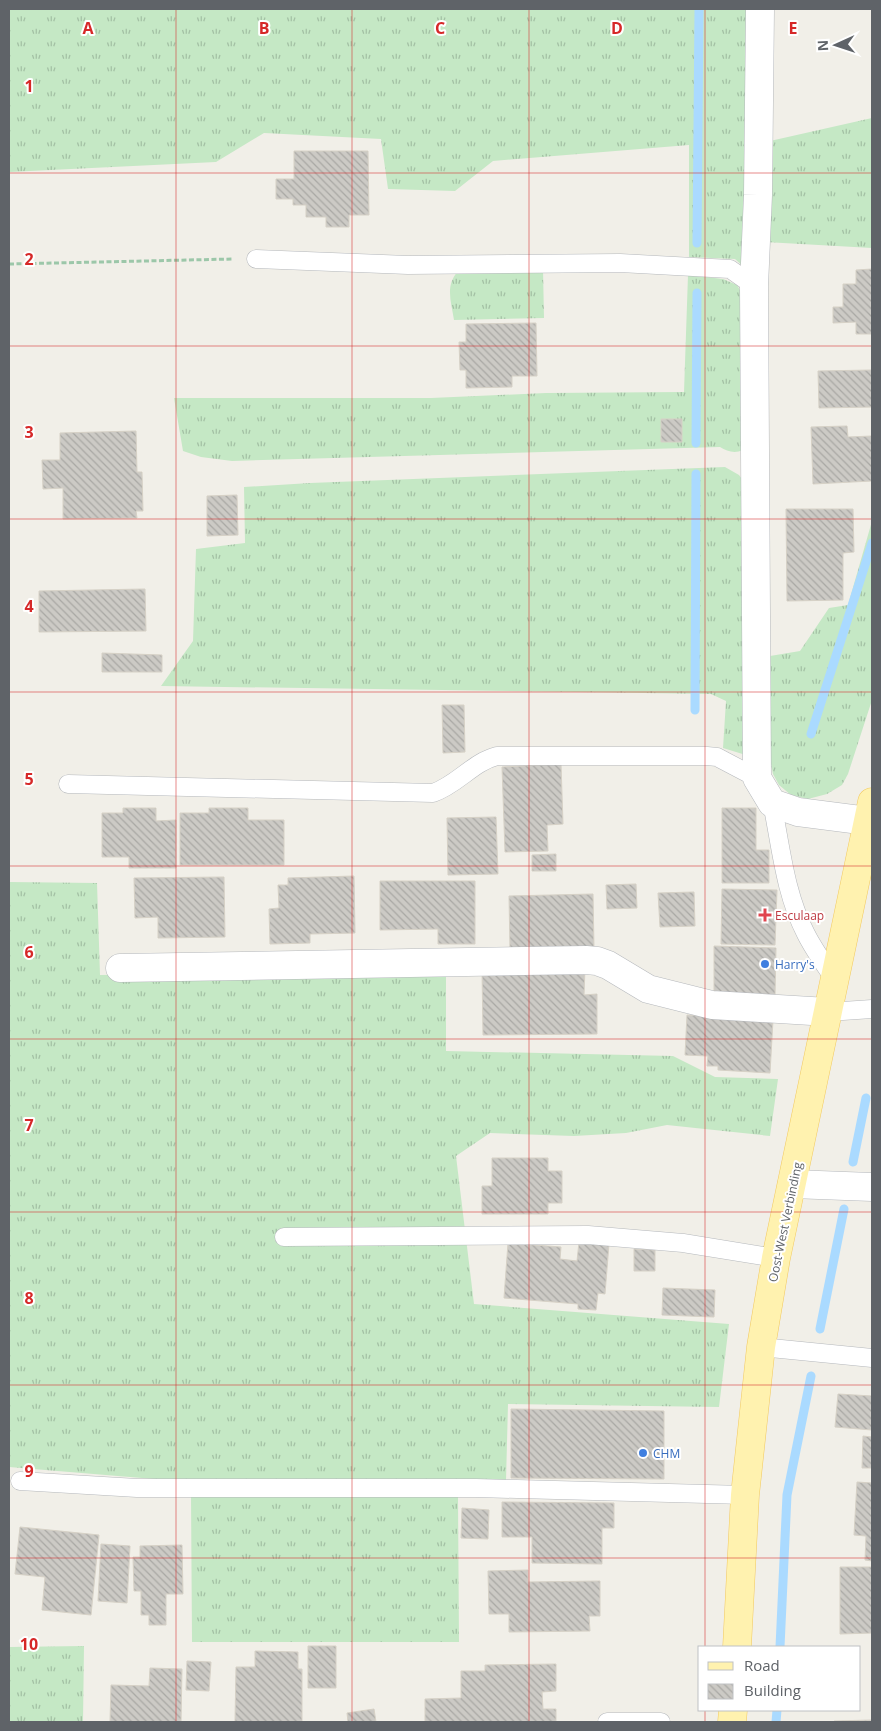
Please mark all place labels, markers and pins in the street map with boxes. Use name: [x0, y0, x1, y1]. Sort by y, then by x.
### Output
place label: Esculaap: [775, 907, 824, 924]
marker: Esculaap: [759, 909, 771, 921]
place label: Harry's: [775, 956, 815, 973]
marker: Harry's: [759, 958, 771, 970]
place label: CHM: [653, 1445, 680, 1462]
marker: CHM: [637, 1447, 649, 1459]

